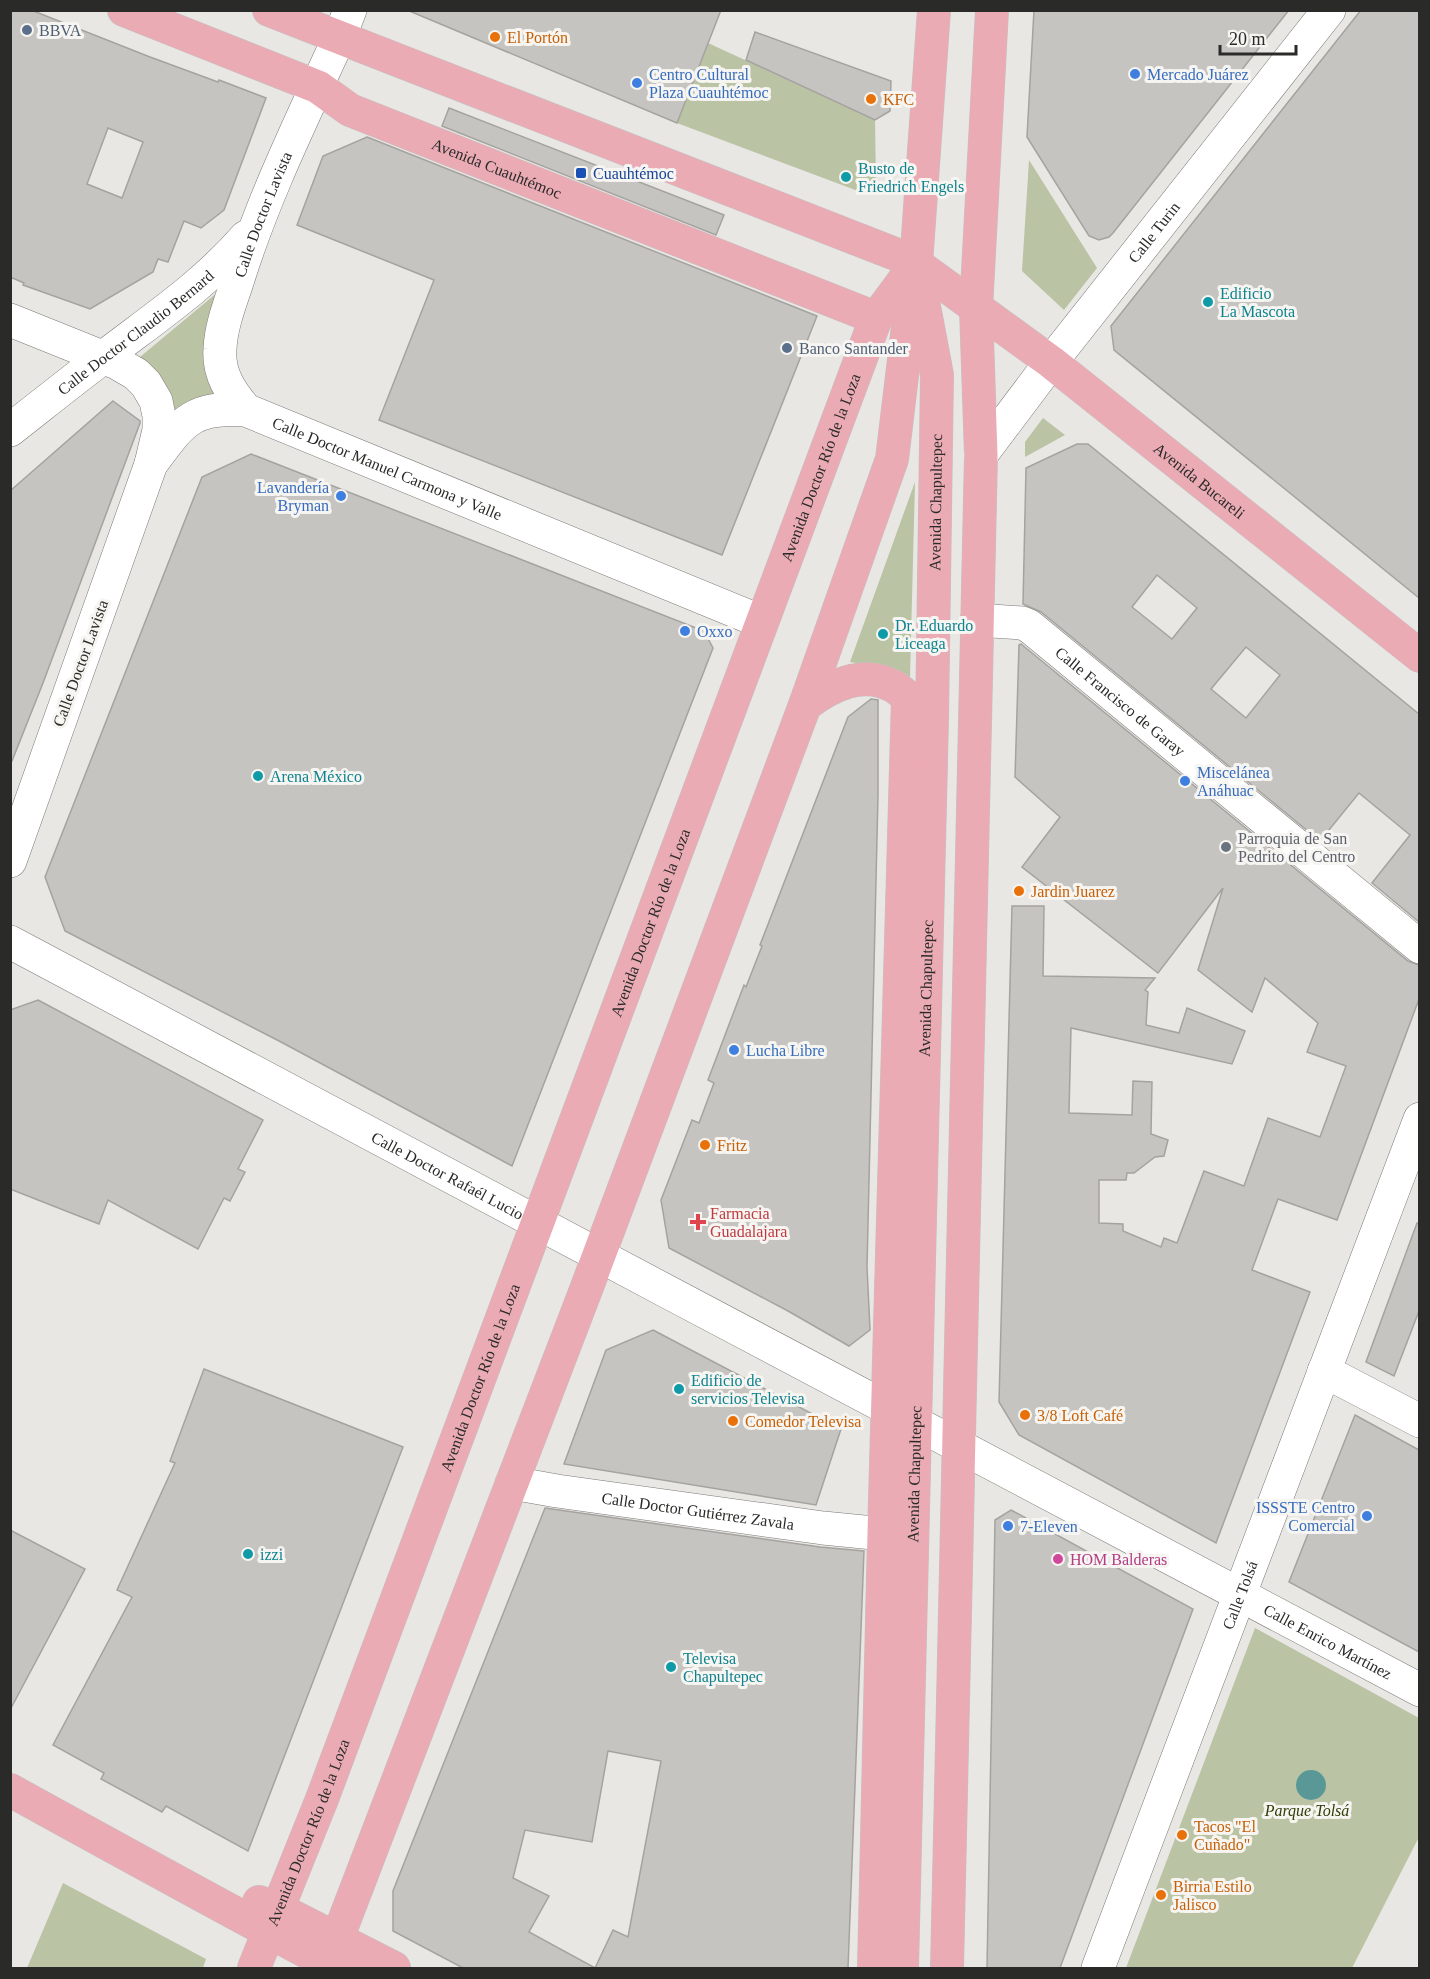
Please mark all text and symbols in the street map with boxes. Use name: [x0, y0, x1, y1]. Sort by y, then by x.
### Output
scale bar: [1220, 18, 1296, 56]
place label: BBVA: [39, 22, 82, 39]
marker: BBVA: [20, 23, 34, 37]
place label: El Portón: [507, 29, 568, 46]
text: 20 m: [1229, 29, 1266, 49]
marker: El Portón: [488, 30, 502, 44]
place label: Centro Cultural Plaza Cuauhtémoc: [649, 66, 769, 101]
place label: Mercado Juárez: [1147, 66, 1249, 83]
marker: Mercado Juárez: [1128, 67, 1142, 81]
marker: Centro Cultural Plaza Cuauhtémoc: [630, 76, 644, 90]
place label: KFC: [883, 91, 914, 108]
marker: KFC: [864, 92, 878, 106]
street label: Avenida Cuauhtémoc: [429, 135, 564, 202]
street label: Calle Doctor Lavista: [231, 149, 295, 279]
place label: Busto de Friedrich Engels: [858, 160, 964, 196]
place label: Cuauhtémoc: [593, 165, 674, 182]
marker: Cuauhtémoc: [574, 166, 588, 180]
marker: Busto de Friedrich Engels: [839, 170, 853, 184]
street label: Calle Turin: [1125, 199, 1183, 266]
street label: Calle Doctor Claudio Bernard: [54, 267, 217, 398]
place label: Edificio La Mascota: [1220, 285, 1295, 320]
marker: Edificio La Mascota: [1201, 295, 1215, 309]
place label: Banco Santander: [799, 340, 909, 357]
marker: Banco Santander: [780, 341, 794, 355]
street label: Avenida Doctor Río de la Loza: [778, 371, 863, 564]
street label: Calle Doctor Manuel Carmona y Valle: [270, 414, 504, 523]
street label: Avenida Chapultepec: [926, 434, 946, 571]
street label: Avenida Bucareli: [1150, 439, 1249, 522]
place label: Lavandería Bryman: [257, 479, 329, 515]
marker: Lavandería Bryman: [334, 489, 348, 503]
street label: Calle Doctor Lavista: [50, 598, 111, 729]
place label: Dr. Eduardo Liceaga: [895, 617, 973, 653]
place label: Oxxo: [697, 623, 733, 640]
marker: Oxxo: [678, 624, 692, 638]
marker: Dr. Eduardo Liceaga: [876, 627, 890, 641]
street label: Calle Francisco de Garay: [1052, 643, 1188, 760]
place label: Miscelánea Anáhuac: [1197, 764, 1270, 799]
place label: Arena México: [270, 768, 362, 785]
marker: Arena México: [251, 769, 265, 783]
marker: Miscelánea Anáhuac: [1178, 774, 1192, 788]
street label: Avenida Doctor Río de la Loza: [607, 826, 693, 1019]
place label: Parroquia de San Pedrito del Centro: [1238, 830, 1355, 865]
marker: Parroquia de San Pedrito del Centro: [1219, 840, 1233, 854]
place label: Jardin Juarez: [1031, 883, 1115, 900]
marker: Jardin Juarez: [1012, 884, 1026, 898]
street label: Avenida Chapultepec: [916, 920, 937, 1057]
place label: Lucha Libre: [746, 1042, 825, 1059]
marker: Lucha Libre: [727, 1043, 741, 1057]
street label: Calle Doctor Rafaél Lucio: [369, 1128, 526, 1223]
place label: Fritz: [717, 1137, 747, 1154]
marker: Fritz: [698, 1138, 712, 1152]
place label: Farmacia Guadalajara: [710, 1205, 787, 1241]
marker: Farmacia Guadalajara: [691, 1215, 705, 1229]
street label: Avenida Doctor Río de la Loza: [437, 1282, 523, 1474]
place label: Edificio de servicios Televisa: [691, 1372, 805, 1407]
marker: Edificio de servicios Televisa: [672, 1382, 686, 1396]
street label: Avenida Chapultepec: [904, 1405, 925, 1543]
place label: 3/8 Loft Café: [1037, 1407, 1123, 1424]
marker: 3/8 Loft Café: [1018, 1408, 1032, 1422]
place label: Comedor Televisa: [745, 1413, 861, 1430]
marker: Comedor Televisa: [726, 1414, 740, 1428]
street label: Calle Doctor Gutiérrez Zavala: [600, 1489, 795, 1533]
place label: ISSSTE Centro Comercial: [1256, 1499, 1356, 1534]
marker: ISSSTE Centro Comercial: [1360, 1509, 1374, 1523]
place label: 7-Eleven: [1020, 1518, 1078, 1535]
marker: 7-Eleven: [1001, 1519, 1015, 1533]
place label: izzi: [260, 1546, 284, 1563]
marker: izzi: [241, 1547, 255, 1561]
place label: HOM Balderas: [1070, 1551, 1167, 1568]
marker: HOM Balderas: [1051, 1552, 1065, 1566]
street label: Calle Tolsá: [1219, 1558, 1261, 1632]
street label: Calle Enrico Martínez: [1261, 1601, 1395, 1683]
place label: Televisa Chapultepec: [683, 1650, 763, 1686]
marker: Televisa Chapultepec: [664, 1660, 678, 1674]
street label: Avenida Doctor Río de la Loza: [264, 1737, 353, 1928]
park label: Parque Tolsá: [1264, 1802, 1349, 1820]
place label: Tacos "El Cuñado": [1194, 1818, 1256, 1853]
marker: Tacos "El Cuñado": [1175, 1828, 1189, 1842]
place label: Birria Estilo Jalisco: [1173, 1878, 1252, 1913]
marker: Birria Estilo Jalisco: [1154, 1888, 1168, 1902]

